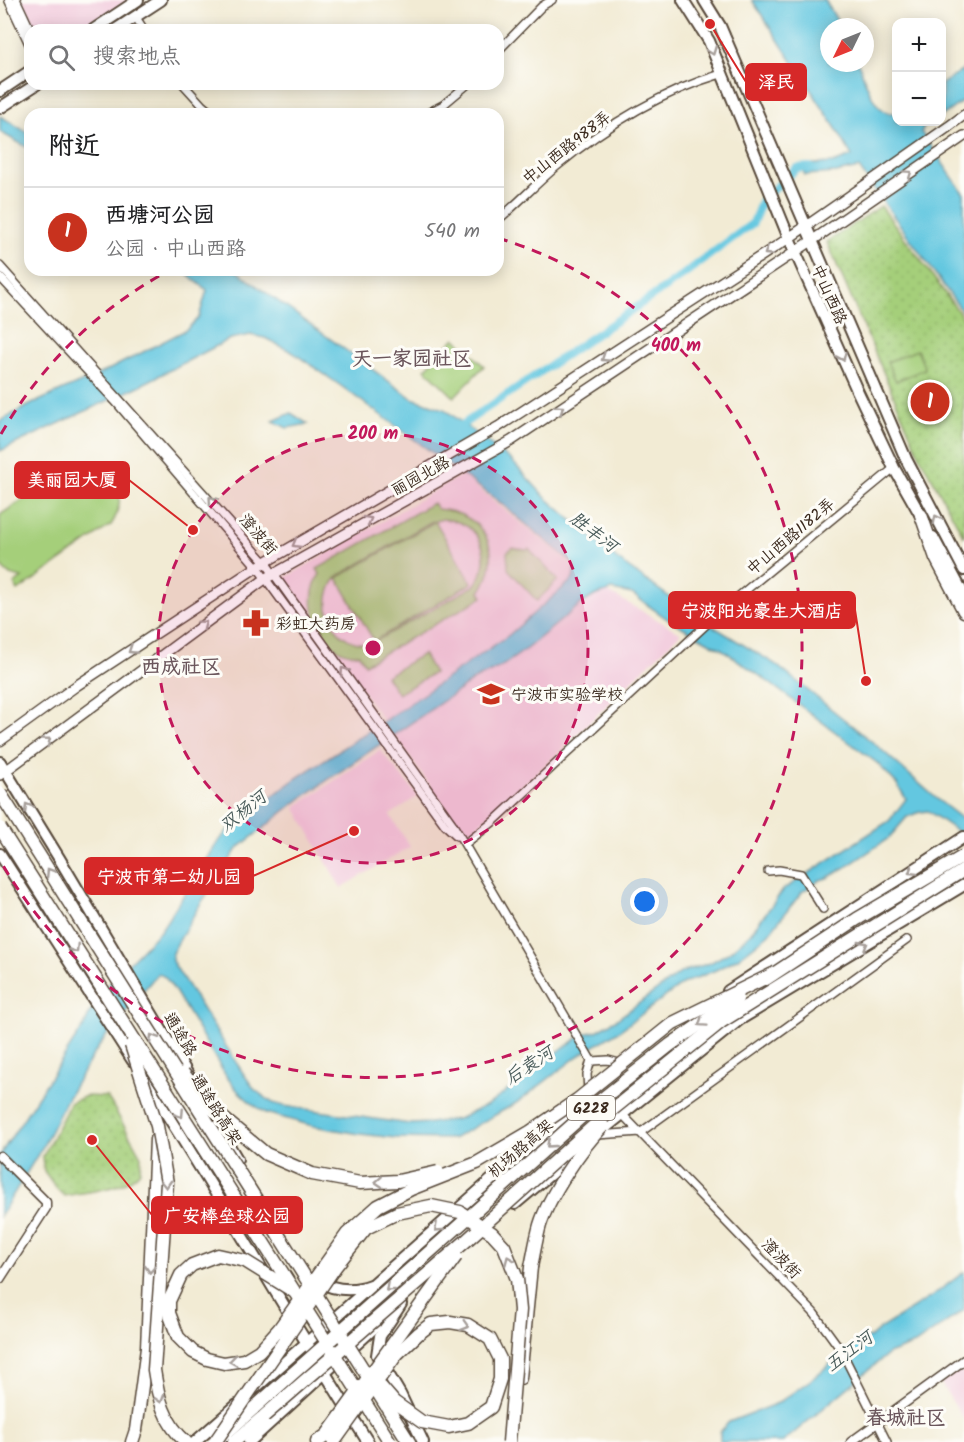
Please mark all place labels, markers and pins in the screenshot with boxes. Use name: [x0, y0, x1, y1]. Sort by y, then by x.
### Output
callout: 泽民: [746, 64, 806, 100]
pin: 1: [910, 380, 950, 424]
callout: 美丽园大厦: [15, 462, 129, 498]
callout: 宁波阳光豪生大酒店: [669, 592, 855, 628]
pharmacy icon: 彩虹大药房: [241, 608, 271, 638]
place label: 彩虹大药房: [276, 612, 356, 637]
centre of rings: [363, 638, 383, 658]
school or university icon: 宁波市实验学校: [476, 679, 506, 709]
place label: 宁波市实验学校: [511, 683, 623, 708]
callout: 宁波市第二幼儿园: [85, 858, 253, 894]
callout: 广安棒垒球公园: [152, 1197, 302, 1233]

